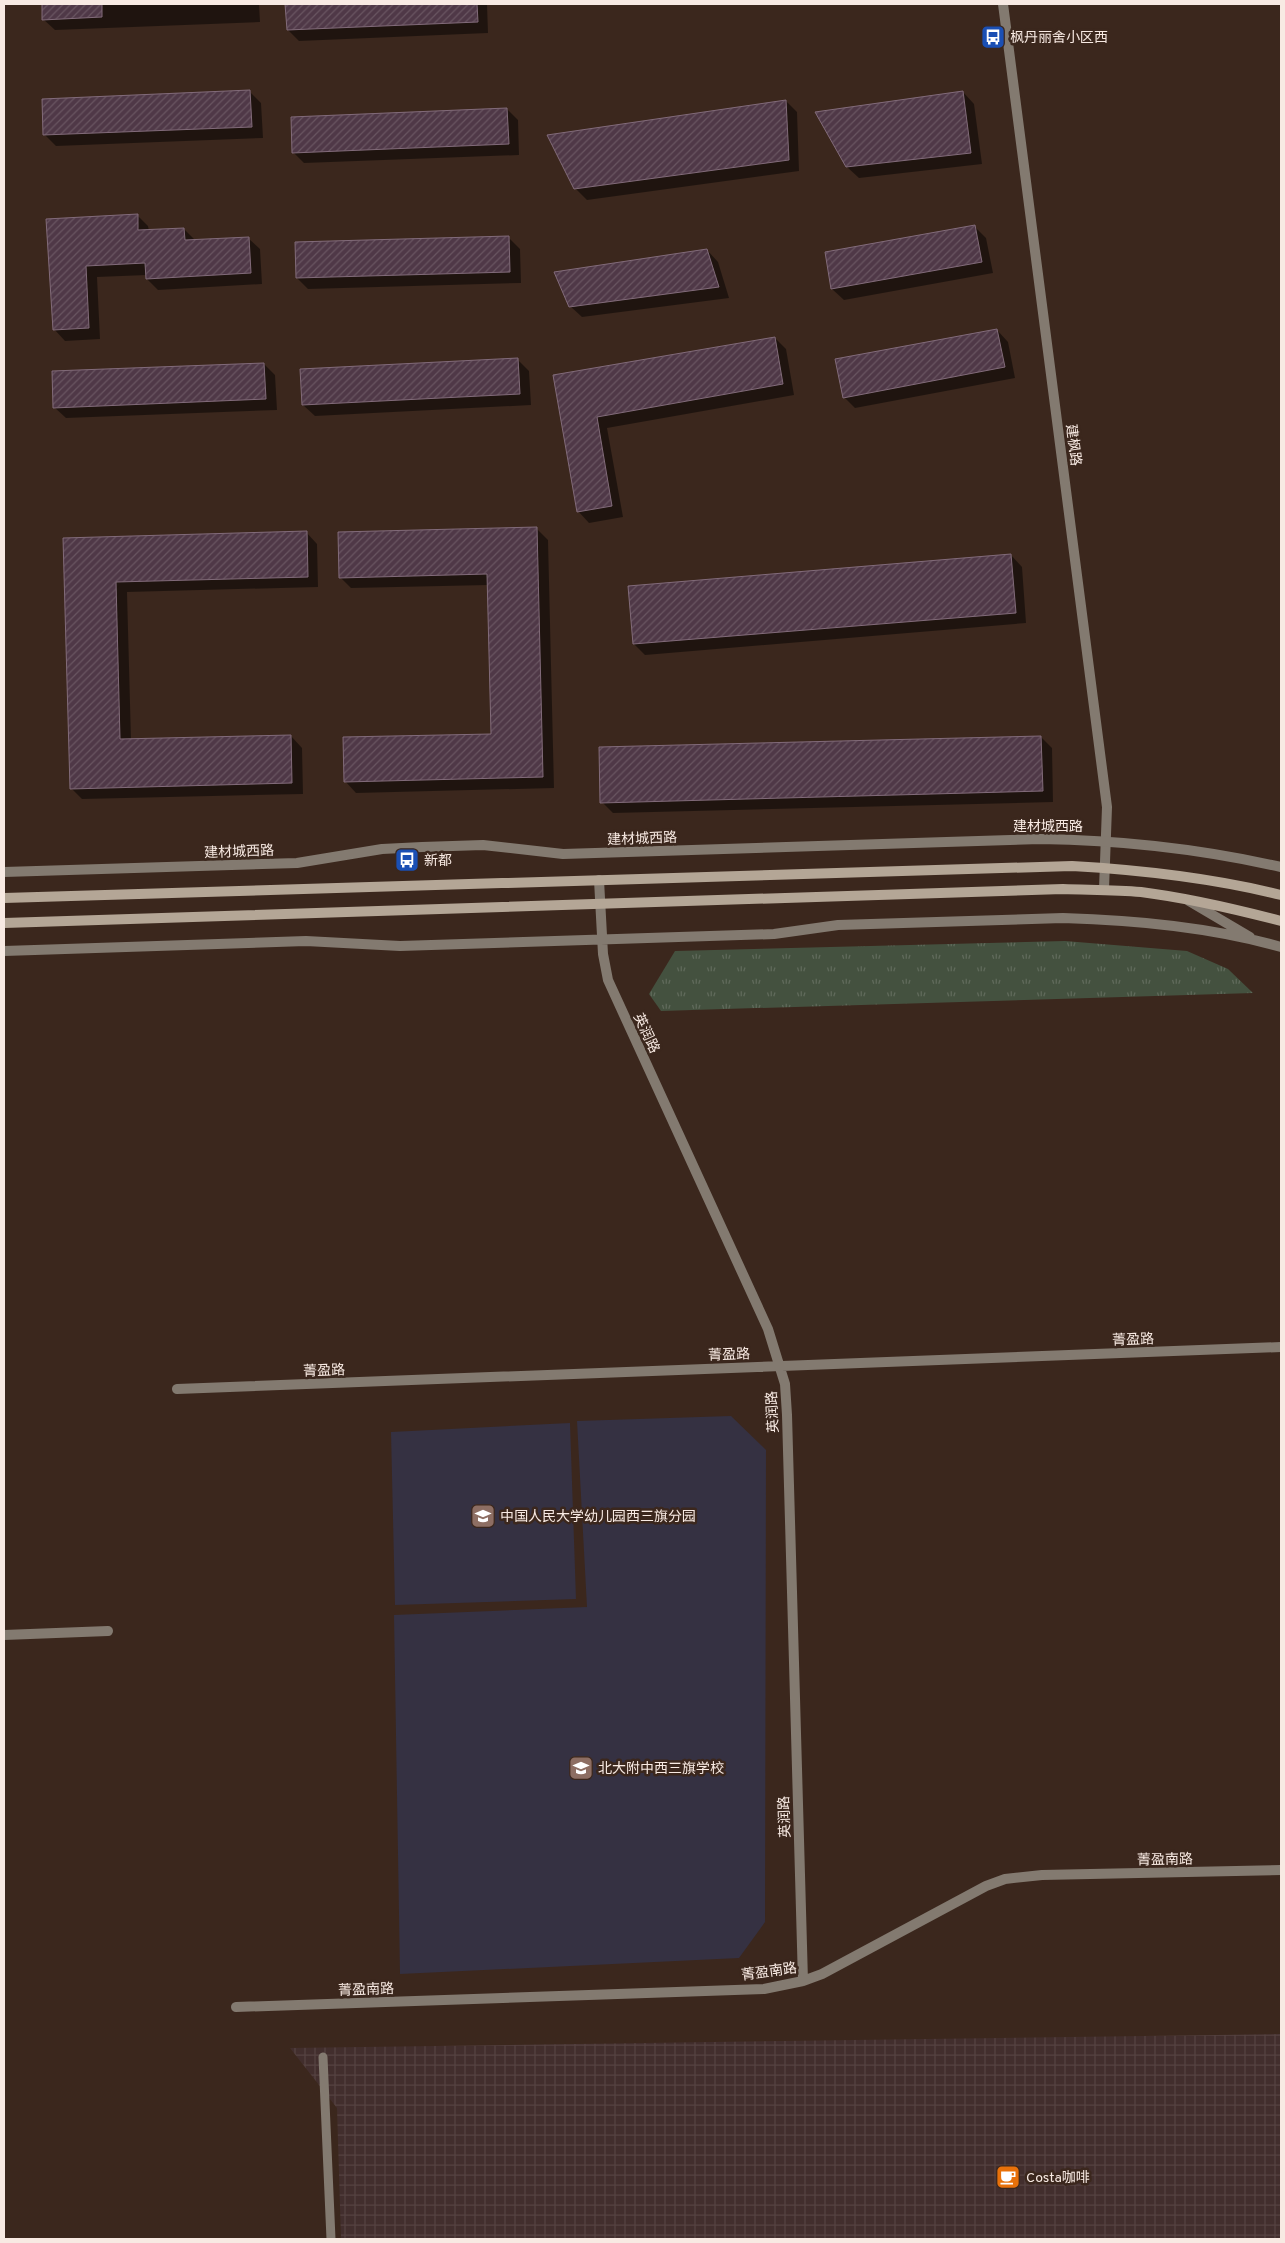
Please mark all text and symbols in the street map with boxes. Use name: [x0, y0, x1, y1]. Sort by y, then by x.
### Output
bus stop icon: 枫丹丽舍小区西: [980, 24, 1006, 50]
place label: 枫丹丽舍小区西: [1010, 30, 1108, 47]
street label: 建枫路: [1062, 423, 1084, 467]
street label: 建材城西路: [1013, 818, 1083, 836]
street label: 建材城西路: [607, 829, 677, 849]
street label: 建材城西路: [204, 842, 274, 862]
bus stop icon: 新都: [394, 847, 420, 873]
place label: 新都: [424, 853, 452, 870]
street label: 英润路: [629, 1011, 662, 1056]
street label: 菁盈路: [1112, 1331, 1154, 1350]
street label: 菁盈路: [708, 1346, 750, 1365]
street label: 菁盈路: [303, 1362, 345, 1381]
street label: 英润路: [764, 1391, 783, 1433]
school or university icon: 中国人民大学幼儿园西三旗分园: [470, 1503, 496, 1529]
place label: 中国人民大学幼儿园西三旗分园: [500, 1509, 696, 1526]
school or university icon: 北大附中西三旗学校: [568, 1755, 594, 1781]
place label: 北大附中西三旗学校: [598, 1760, 724, 1778]
street label: 英润路: [776, 1796, 795, 1838]
street label: 菁盈南路: [1137, 1852, 1193, 1869]
street label: 菁盈南路: [740, 1960, 798, 1985]
street label: 菁盈南路: [338, 1981, 394, 2000]
cafe icon: Costa咖啡: [995, 2164, 1021, 2190]
place label: Costa咖啡: [1026, 2170, 1090, 2187]

